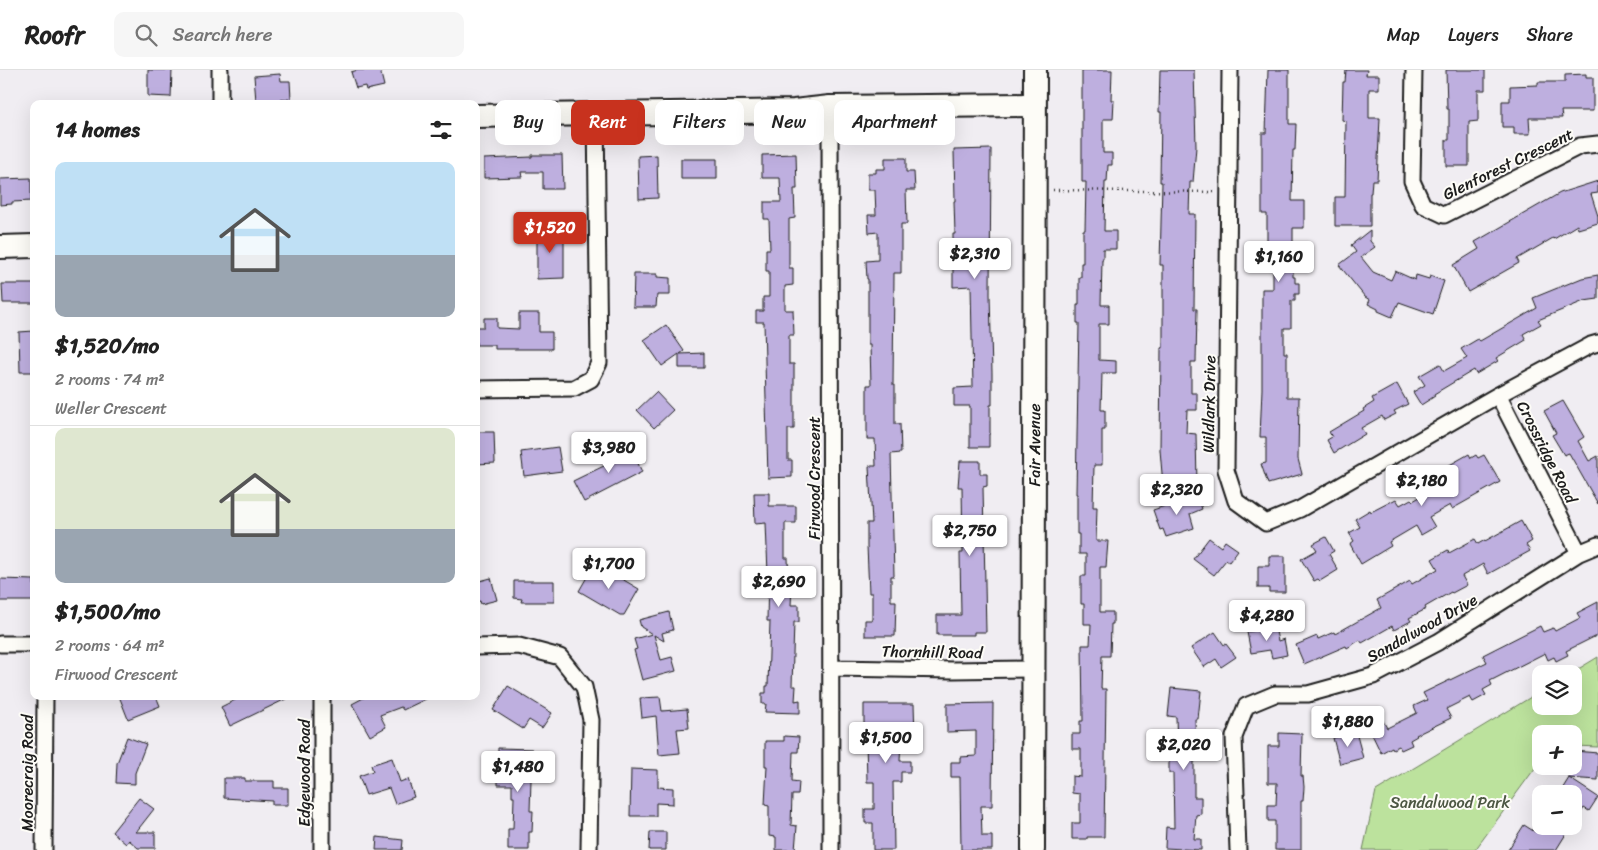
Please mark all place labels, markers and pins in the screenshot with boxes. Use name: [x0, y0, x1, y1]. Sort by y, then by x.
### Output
pin: $1,520: [509, 212, 591, 254]
pin: $2,310: [934, 238, 1016, 280]
pin: $1,160: [1238, 240, 1320, 283]
pin: $3,980: [568, 432, 650, 474]
pin: $2,180: [1381, 464, 1463, 507]
pin: $2,320: [1136, 474, 1218, 516]
pin: $2,750: [929, 514, 1011, 557]
pin: $1,700: [568, 548, 650, 590]
pin: $2,690: [738, 566, 820, 608]
pin: $4,280: [1226, 600, 1308, 642]
pin: $1,880: [1307, 706, 1389, 748]
pin: $1,500: [845, 722, 927, 764]
pin: $2,020: [1143, 728, 1225, 771]
pin: $1,480: [477, 750, 559, 793]

